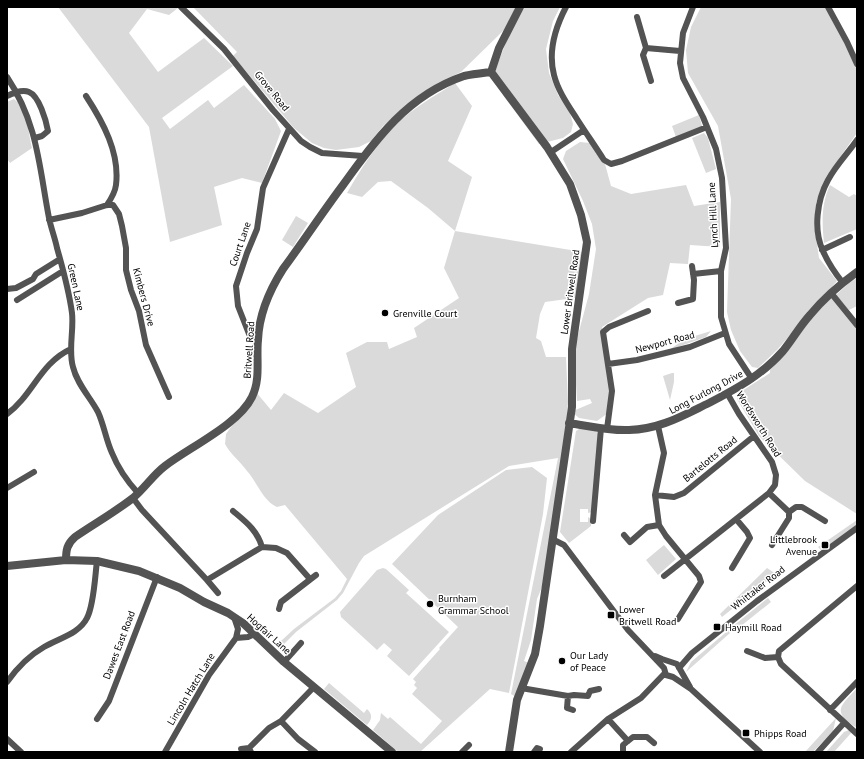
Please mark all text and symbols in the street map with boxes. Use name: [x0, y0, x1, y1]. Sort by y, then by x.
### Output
street label: Grove Road: [252, 68, 292, 114]
street label: Lynch Hill Lane: [705, 182, 721, 248]
street label: Court Lane: [226, 220, 254, 268]
street label: Lower Britwell Road: [558, 249, 582, 335]
street label: Green Lane: [65, 262, 87, 312]
street label: Kimbers Drive: [130, 266, 158, 328]
place label: Grenville Court: [393, 307, 458, 320]
marker: Grenville Court: [380, 308, 390, 318]
street label: Britwell Road: [241, 321, 257, 379]
street label: Newport Road: [634, 328, 696, 356]
street label: Long Furlong Drive: [667, 367, 745, 417]
street label: Wordsworth Road: [734, 389, 784, 459]
street label: Bartelotts Road: [680, 433, 740, 485]
place label: Littlebrook Avenue: [770, 533, 817, 558]
marker: Littlebrook Avenue: [820, 540, 830, 550]
street label: Whittaker Road: [728, 563, 788, 613]
place label: Burnham Grammar School: [438, 592, 509, 617]
marker: Burnham Grammar School: [425, 599, 435, 609]
place label: Lower Britwell Road: [619, 603, 676, 628]
street label: Dawes East Road: [100, 609, 138, 681]
marker: Lower Britwell Road: [606, 610, 616, 620]
street label: Hogfair Lane: [244, 611, 294, 657]
place label: Haymill Road: [725, 621, 782, 634]
marker: Haymill Road: [712, 622, 722, 632]
place label: Our Lady of Peace: [570, 649, 609, 674]
street label: Lincoln Hatch Lane: [164, 650, 218, 728]
marker: Our Lady of Peace: [557, 656, 567, 666]
place label: Phipps Road: [754, 727, 807, 740]
marker: Phipps Road: [741, 728, 751, 738]

